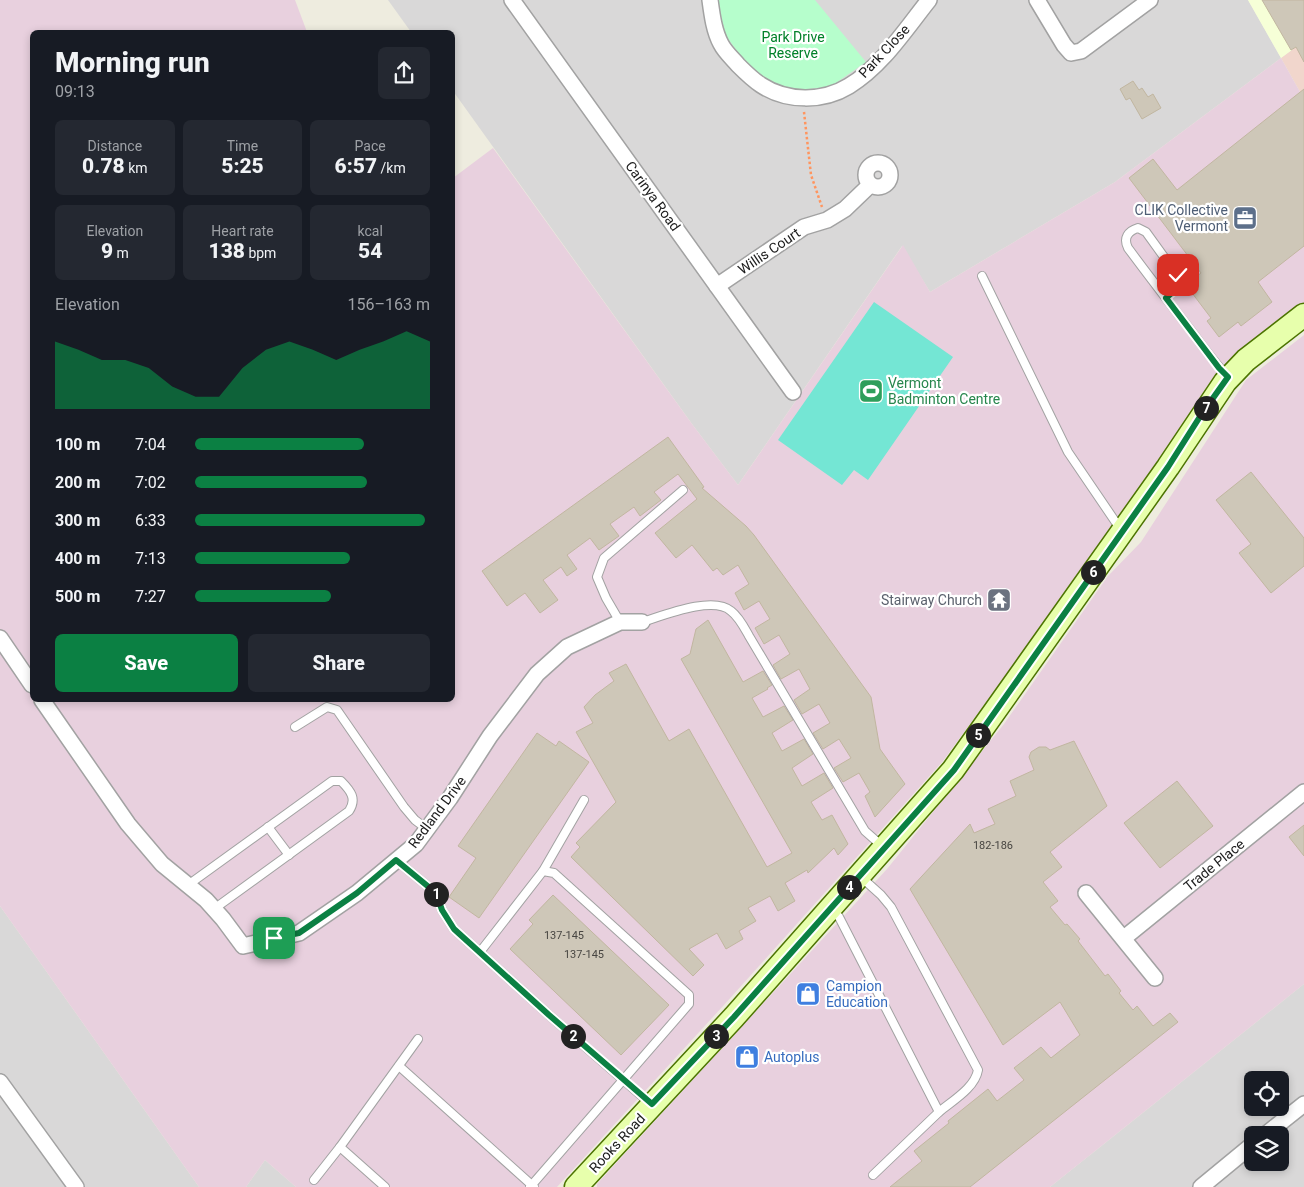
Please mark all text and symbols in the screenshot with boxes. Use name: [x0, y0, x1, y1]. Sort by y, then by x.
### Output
street label: Park Close: [855, 21, 913, 81]
park label: Park Drive Reserve: [761, 29, 825, 61]
text: Morning run: [55, 46, 210, 79]
button: share: [378, 47, 430, 99]
text: 09:13: [55, 82, 95, 101]
text: Distance: [88, 138, 142, 154]
text: Time: [227, 138, 258, 154]
text: Pace: [355, 138, 386, 154]
text: 0.78: [82, 154, 125, 178]
text: 5:25: [221, 154, 264, 178]
text: 6:57: [335, 154, 377, 178]
street label: Carinya Road: [622, 158, 684, 234]
text: km: [125, 160, 148, 176]
text: /km: [377, 160, 406, 176]
place label: CLIK Collective Vermont: [1135, 202, 1228, 234]
office icon: CLIK Collective Vermont: [1232, 205, 1258, 231]
text: Elevation: [86, 223, 143, 239]
text: Heart rate: [211, 223, 274, 239]
text: kcal: [358, 223, 383, 239]
street label: Willis Court: [735, 224, 803, 278]
text: 9: [101, 239, 113, 263]
text: 138: [209, 239, 245, 263]
text: 54: [358, 239, 382, 263]
text: m: [113, 245, 129, 261]
text: bpm: [245, 245, 276, 261]
pin: [1157, 254, 1199, 296]
icon: check: [1164, 261, 1192, 289]
text: Elevation: [55, 295, 120, 314]
text: 156–163 m: [348, 295, 430, 314]
place label: Vermont Badminton Centre: [888, 375, 1000, 407]
sports icon: Vermont Badminton Centre: [858, 378, 884, 404]
pin: 7: [1194, 396, 1218, 420]
text: 7: [1202, 400, 1211, 416]
text: 100 m: [55, 435, 100, 454]
text: 7:04: [135, 435, 166, 454]
text: 200 m: [55, 473, 100, 492]
text: 7:02: [135, 473, 166, 492]
text: 300 m: [55, 511, 100, 530]
text: 6:33: [135, 511, 166, 530]
text: 400 m: [55, 549, 100, 568]
text: 7:13: [135, 549, 166, 568]
pin: 6: [1080, 560, 1106, 584]
text: 6: [1089, 564, 1098, 580]
text: 500 m: [55, 587, 100, 606]
text: 7:27: [135, 587, 166, 606]
temple icon: Stairway Church: [986, 587, 1012, 613]
place label: Stairway Church: [881, 592, 982, 608]
button: Save: [55, 634, 238, 692]
button: Share: [248, 634, 430, 692]
pin: 5: [966, 722, 990, 748]
text: 5: [974, 727, 983, 743]
street label: Redland Drive: [405, 773, 469, 851]
street label: Trade Place: [1180, 836, 1248, 894]
house number: 182-186: [973, 839, 1013, 852]
pin: 4: [836, 874, 862, 900]
text: 4: [845, 879, 854, 895]
pin: 1: [424, 882, 448, 906]
text: 1: [432, 886, 441, 902]
pin: [253, 917, 295, 959]
icon: arrive: [260, 924, 288, 952]
house number: 137-145: [544, 929, 584, 942]
house number: 137-145: [564, 948, 604, 961]
place label: Campion Education: [826, 978, 888, 1010]
shop icon: Campion Education: [795, 981, 821, 1007]
pin: 2: [560, 1024, 586, 1048]
pin: 3: [704, 1024, 728, 1048]
text: 2: [569, 1028, 578, 1044]
text: 3: [712, 1028, 721, 1044]
shop icon: Autoplus: [734, 1044, 760, 1070]
place label: Autoplus: [764, 1049, 819, 1065]
map controls: [1244, 1071, 1289, 1171]
button: locate: [1244, 1071, 1289, 1116]
street label: Rooks Road: [586, 1110, 648, 1176]
button: layers: [1244, 1126, 1289, 1171]

